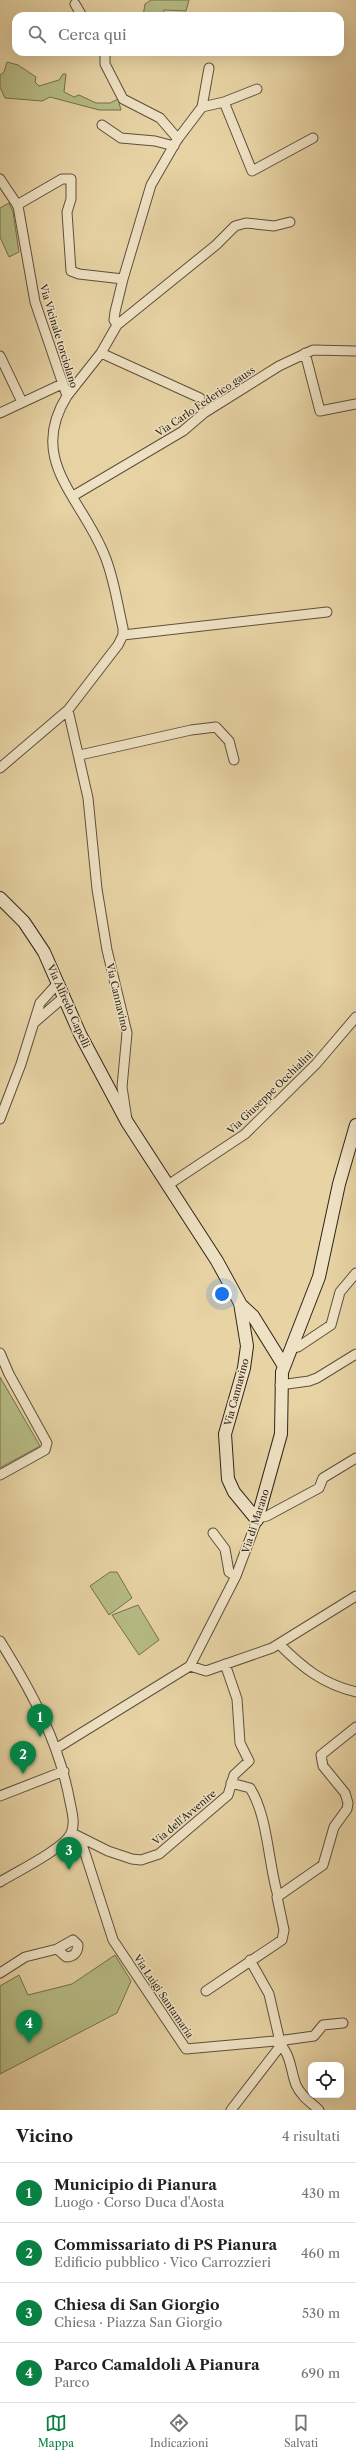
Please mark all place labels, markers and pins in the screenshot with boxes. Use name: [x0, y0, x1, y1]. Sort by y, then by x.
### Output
pin: 1: [27, 1704, 53, 1737]
pin: 2: [10, 1741, 36, 1774]
pin: 3: [56, 1837, 82, 1870]
pin: 4: [16, 2010, 42, 2043]

